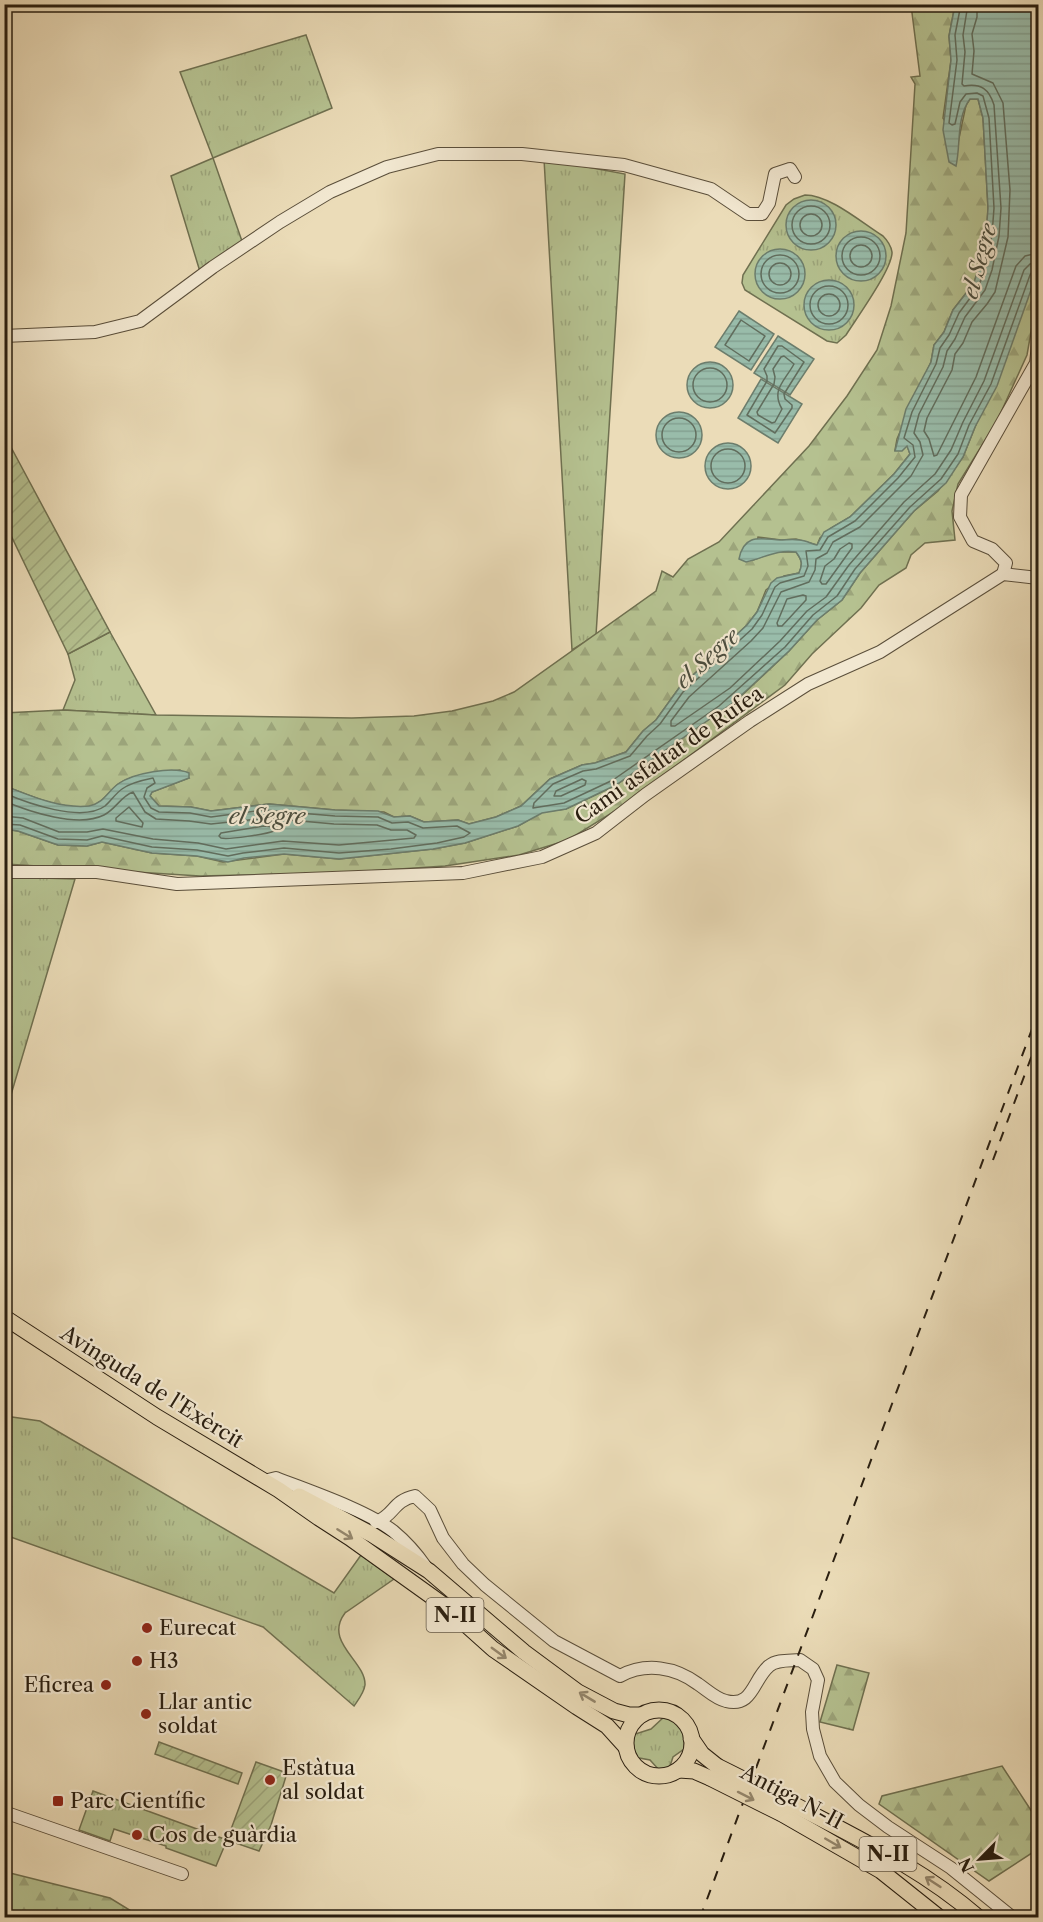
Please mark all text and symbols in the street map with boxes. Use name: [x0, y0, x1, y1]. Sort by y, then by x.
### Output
water label: el Segre: [957, 219, 1003, 302]
water label: el Segre: [670, 622, 746, 694]
street label: Camí asfaltat de Rufea: [570, 680, 768, 829]
water label: el Segre: [229, 803, 307, 830]
street label: Avinguda de l'Exèrcit: [55, 1320, 249, 1453]
one-way arrow: [336, 1529, 353, 1541]
road number: N-II: [426, 1598, 484, 1632]
place label: Eurecat: [159, 1615, 237, 1640]
marker: Eurecat: [140, 1621, 154, 1635]
one-way arrow: [491, 1647, 507, 1659]
place label: H3: [149, 1648, 179, 1673]
marker: H3: [130, 1654, 144, 1668]
place label: Eficrea: [24, 1672, 95, 1697]
marker: Eficrea: [99, 1678, 113, 1692]
place label: Llar antic soldat: [158, 1689, 252, 1738]
one-way arrow: [579, 1690, 596, 1702]
marker: Llar antic soldat: [139, 1707, 153, 1721]
place label: Estàtua al soldat: [282, 1755, 365, 1804]
street label: Antiga N-II: [736, 1759, 848, 1834]
marker: Estàtua al soldat: [263, 1773, 277, 1787]
place label: Parc Científic: [70, 1788, 205, 1813]
one-way arrow: [737, 1791, 755, 1802]
marker: Parc Científic: [51, 1794, 65, 1808]
place label: Cos de guàrdia: [149, 1822, 298, 1847]
marker: Cos de guàrdia: [130, 1828, 144, 1842]
north arrow: [950, 1829, 1010, 1889]
one-way arrow: [824, 1837, 841, 1849]
road number: N-II: [860, 1837, 916, 1871]
text: N: [954, 1855, 978, 1876]
one-way arrow: [925, 1876, 941, 1888]

